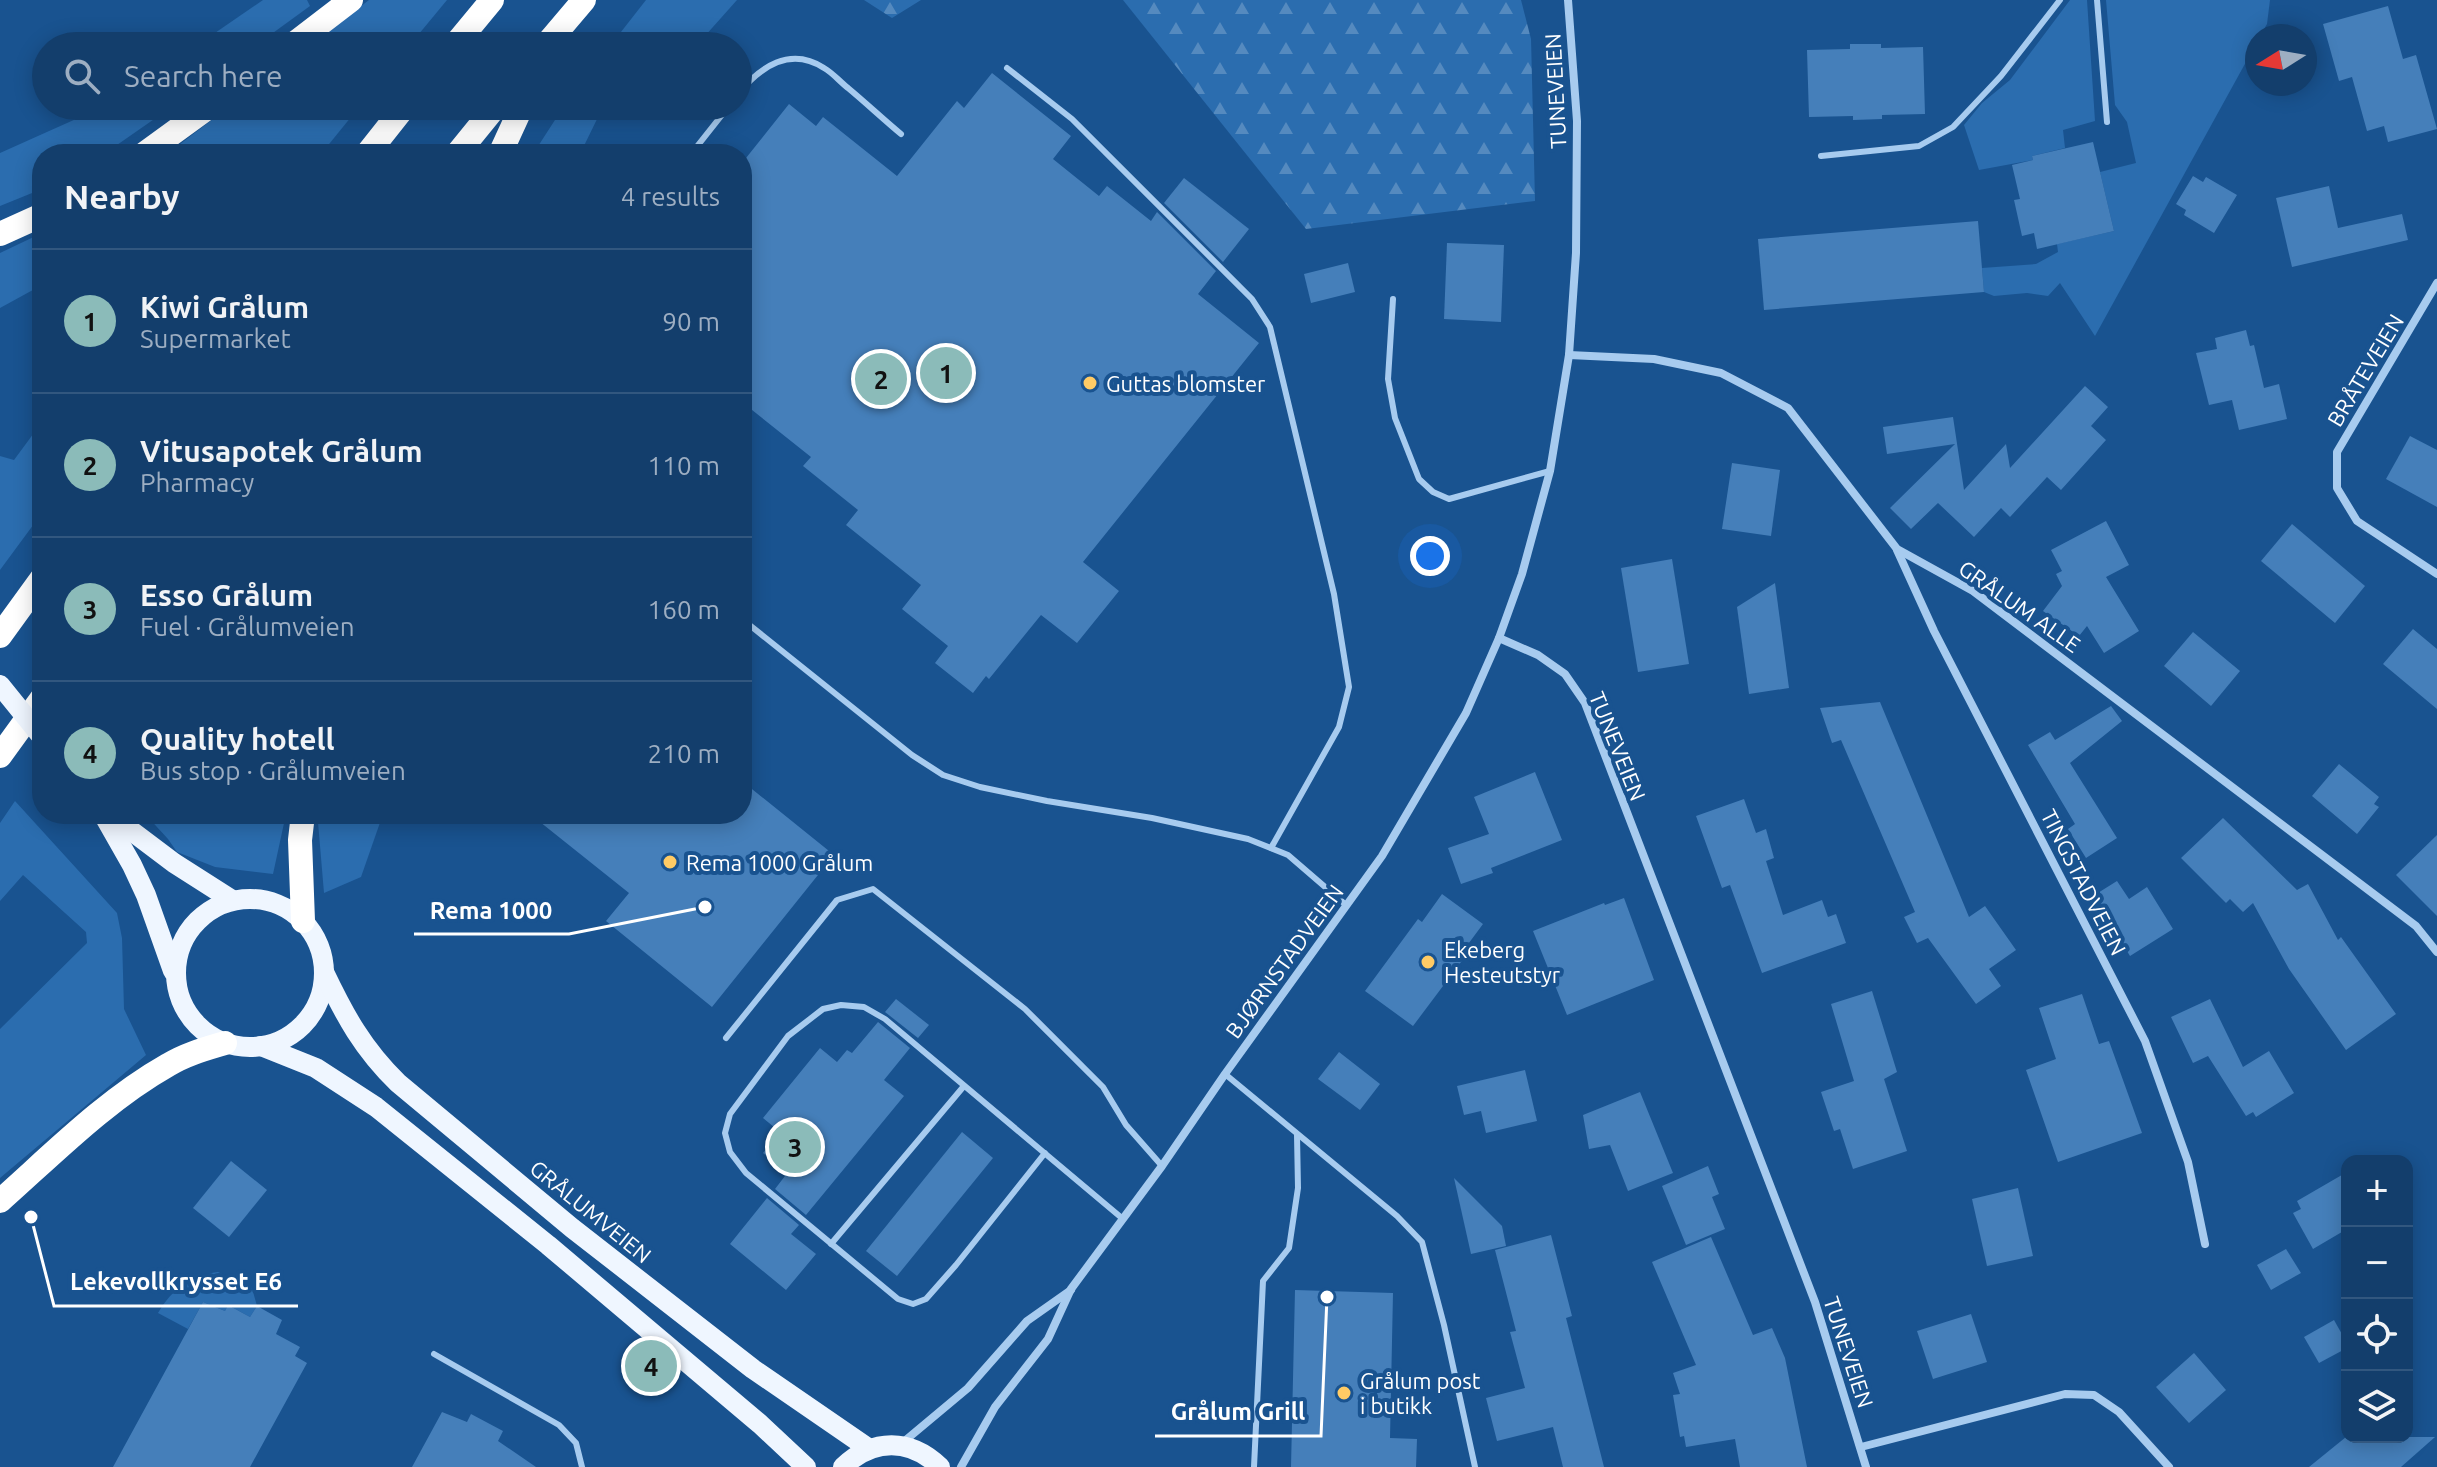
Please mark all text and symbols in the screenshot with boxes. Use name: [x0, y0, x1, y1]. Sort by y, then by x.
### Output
north arrow: [2245, 24, 2317, 96]
search box: [32, 32, 752, 120]
street label: TUNEVEIEN: [1539, 33, 1571, 149]
icon: search: [60, 54, 104, 98]
text: Search here: [124, 59, 283, 93]
text: Nearby: [64, 177, 179, 215]
text: 4 results: [621, 182, 720, 211]
text: Kiwi Grålum: [140, 290, 309, 324]
text: 1: [83, 307, 97, 336]
text: 90 m: [662, 307, 720, 336]
street label: BRÅTEVEIEN: [2322, 310, 2408, 430]
text: Supermarket: [140, 324, 291, 353]
pin: 1: [920, 343, 972, 403]
pin: 2: [855, 349, 907, 409]
place label: Guttas blomster: [1106, 371, 1266, 396]
marker: Guttas blomster: [1081, 374, 1099, 392]
text: Vitusapotek Grålum: [140, 434, 423, 468]
text: 2: [83, 451, 97, 480]
text: 110 m: [648, 451, 720, 480]
text: Pharmacy: [140, 468, 254, 497]
your location: [1410, 536, 1450, 576]
street label: GRÅLUM ALLE: [1954, 555, 2086, 657]
text: Esso Grålum: [140, 578, 313, 612]
text: 3: [83, 595, 97, 624]
text: 160 m: [648, 595, 720, 624]
text: Fuel · Grålumveien: [140, 612, 355, 641]
street label: TUNEVEIEN: [1585, 688, 1651, 804]
text: Quality hotell: [140, 722, 335, 756]
text: 4: [83, 739, 97, 768]
text: 210 m: [648, 739, 720, 768]
text: Bus stop · Grålumveien: [140, 756, 406, 785]
street label: TINGSTADVEIEN: [2036, 805, 2132, 959]
place label: Rema 1000 Grålum: [686, 850, 873, 875]
marker: Rema 1000 Grålum: [661, 853, 679, 871]
street label: BJØRNSTADVEIEN: [1220, 879, 1348, 1043]
callout: Rema 1000: [414, 886, 569, 934]
text: Rema 1000: [430, 897, 552, 924]
place label: Ekeberg Hesteutstyr: [1444, 937, 1561, 987]
marker: Ekeberg Hesteutstyr: [1419, 953, 1437, 971]
pin: 3: [769, 1117, 821, 1177]
street label: GRÅLUMVEIEN: [525, 1155, 657, 1267]
map controls: [2341, 1155, 2413, 1443]
button: +: [2341, 1155, 2413, 1227]
button: −: [2341, 1227, 2413, 1299]
callout: Lekevollkrysset E6: [54, 1258, 298, 1306]
text: Lekevollkrysset E6: [70, 1268, 282, 1295]
street label: TUNEVEIEN: [1819, 1293, 1879, 1411]
button: locate: [2341, 1299, 2413, 1371]
pin: 4: [625, 1336, 677, 1396]
place label: Grålum post i butikk: [1360, 1368, 1481, 1418]
button: layers: [2341, 1371, 2413, 1443]
marker: Grålum post i butikk: [1335, 1384, 1353, 1402]
callout: Grålum Grill: [1155, 1388, 1321, 1436]
text: Grålum Grill: [1171, 1398, 1305, 1425]

